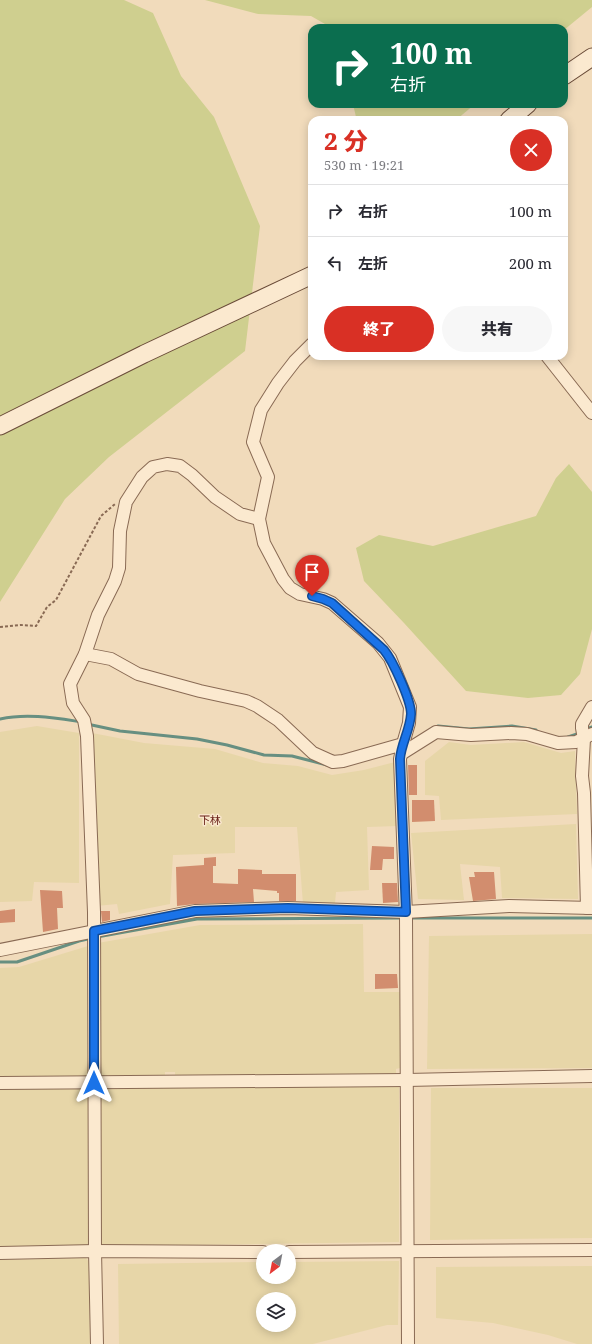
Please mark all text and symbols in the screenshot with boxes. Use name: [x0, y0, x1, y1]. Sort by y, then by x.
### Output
text: 100 m: [390, 34, 472, 72]
icon: right: [324, 40, 376, 92]
text: 右折: [390, 72, 426, 96]
text: 2 分: [324, 124, 368, 157]
button: close: [510, 129, 552, 171]
text: 530 m · 19:21: [324, 156, 404, 174]
icon: right: [324, 200, 346, 222]
text: 右折: [358, 201, 388, 221]
text: 100 m: [509, 201, 552, 221]
icon: left: [324, 252, 346, 274]
text: 左折: [358, 253, 388, 273]
text: 200 m: [509, 253, 552, 273]
button: 終了: [324, 306, 434, 352]
button: 共有: [442, 306, 552, 352]
pin: [295, 555, 329, 596]
icon: arrive: [301, 561, 323, 583]
district label: 下林: [199, 812, 221, 827]
position arrow: [73, 1062, 115, 1104]
north arrow: [256, 1244, 296, 1284]
map controls: [256, 1244, 296, 1332]
button: layers: [256, 1292, 296, 1332]

